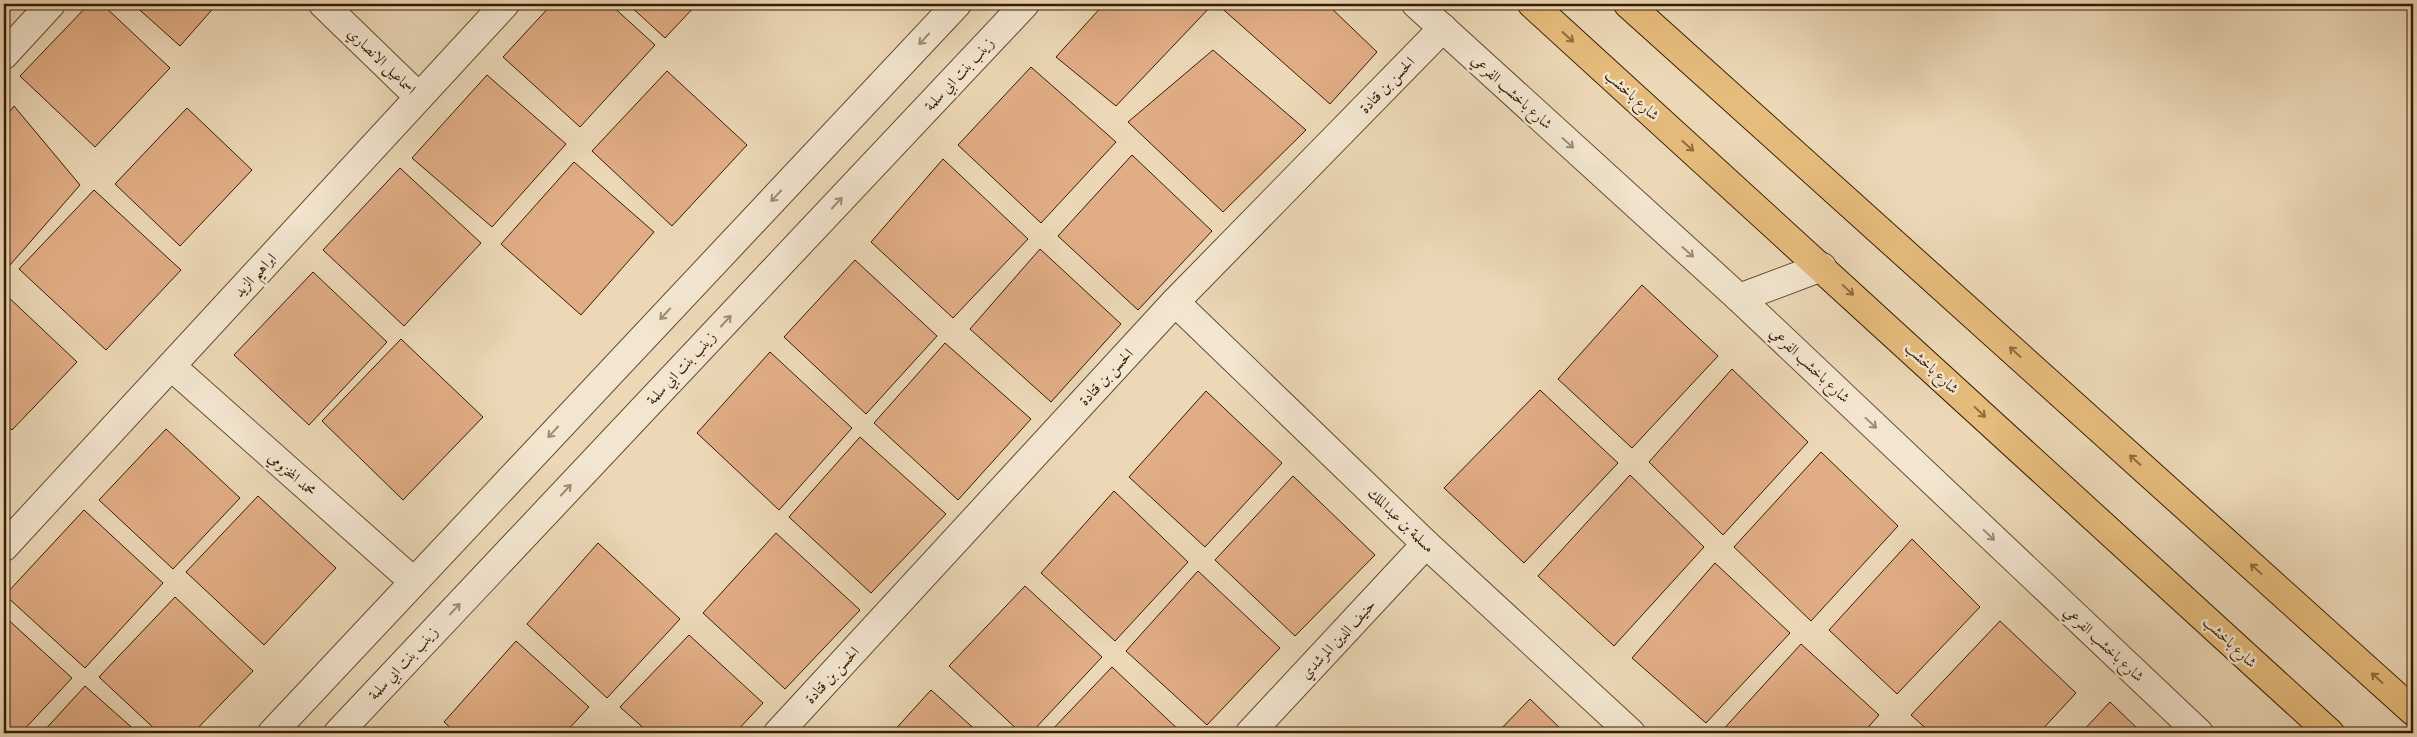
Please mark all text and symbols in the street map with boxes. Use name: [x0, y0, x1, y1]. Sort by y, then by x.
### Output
street label: اسماعيل الانصاري: [342, 24, 420, 100]
one-way arrow: [1562, 31, 1575, 42]
one-way arrow: [918, 33, 930, 46]
street label: زينب بنت ابي سلمة: [920, 34, 1000, 116]
street label: شارع باخشب الفرعي: [1465, 51, 1556, 136]
street label: الحسن بن قتادة: [1356, 53, 1420, 119]
street label: شارع باخشب: [1598, 66, 1663, 127]
one-way arrow: [1562, 137, 1575, 149]
one-way arrow: [1682, 140, 1695, 152]
one-way arrow: [770, 189, 782, 202]
one-way arrow: [831, 196, 843, 209]
one-way arrow: [1682, 246, 1695, 258]
street label: ابراهيم الزيد: [230, 249, 284, 305]
one-way arrow: [1841, 284, 1854, 296]
one-way arrow: [659, 308, 671, 320]
one-way arrow: [720, 315, 732, 327]
street label: شارع باخشب الفرعي: [1764, 323, 1854, 410]
street label: زينب بنت ابي سلمة: [642, 328, 722, 410]
street label: شارع باخشب: [1899, 339, 1963, 400]
street label: الحسن بن قتادة: [1075, 345, 1139, 411]
one-way arrow: [2008, 346, 2021, 358]
one-way arrow: [1974, 406, 1987, 418]
one-way arrow: [1865, 417, 1877, 429]
one-way arrow: [547, 426, 559, 438]
street label: محمد المخزومي: [262, 448, 320, 502]
one-way arrow: [2129, 455, 2142, 466]
one-way arrow: [560, 484, 572, 497]
street label: مسلمة بن عبدالملك: [1362, 484, 1438, 558]
one-way arrow: [1983, 529, 1995, 541]
one-way arrow: [2250, 563, 2263, 575]
street label: حنيف الدين المرشدي: [1297, 595, 1382, 685]
one-way arrow: [449, 602, 461, 615]
street label: شارع باخشب الفرعي: [2058, 602, 2148, 689]
street label: شارع باخشب: [2197, 613, 2261, 674]
street label: زينب بنت ابي سلمة: [364, 623, 444, 705]
street label: الحسن بن قتادة: [801, 643, 865, 709]
one-way arrow: [2371, 672, 2384, 684]

